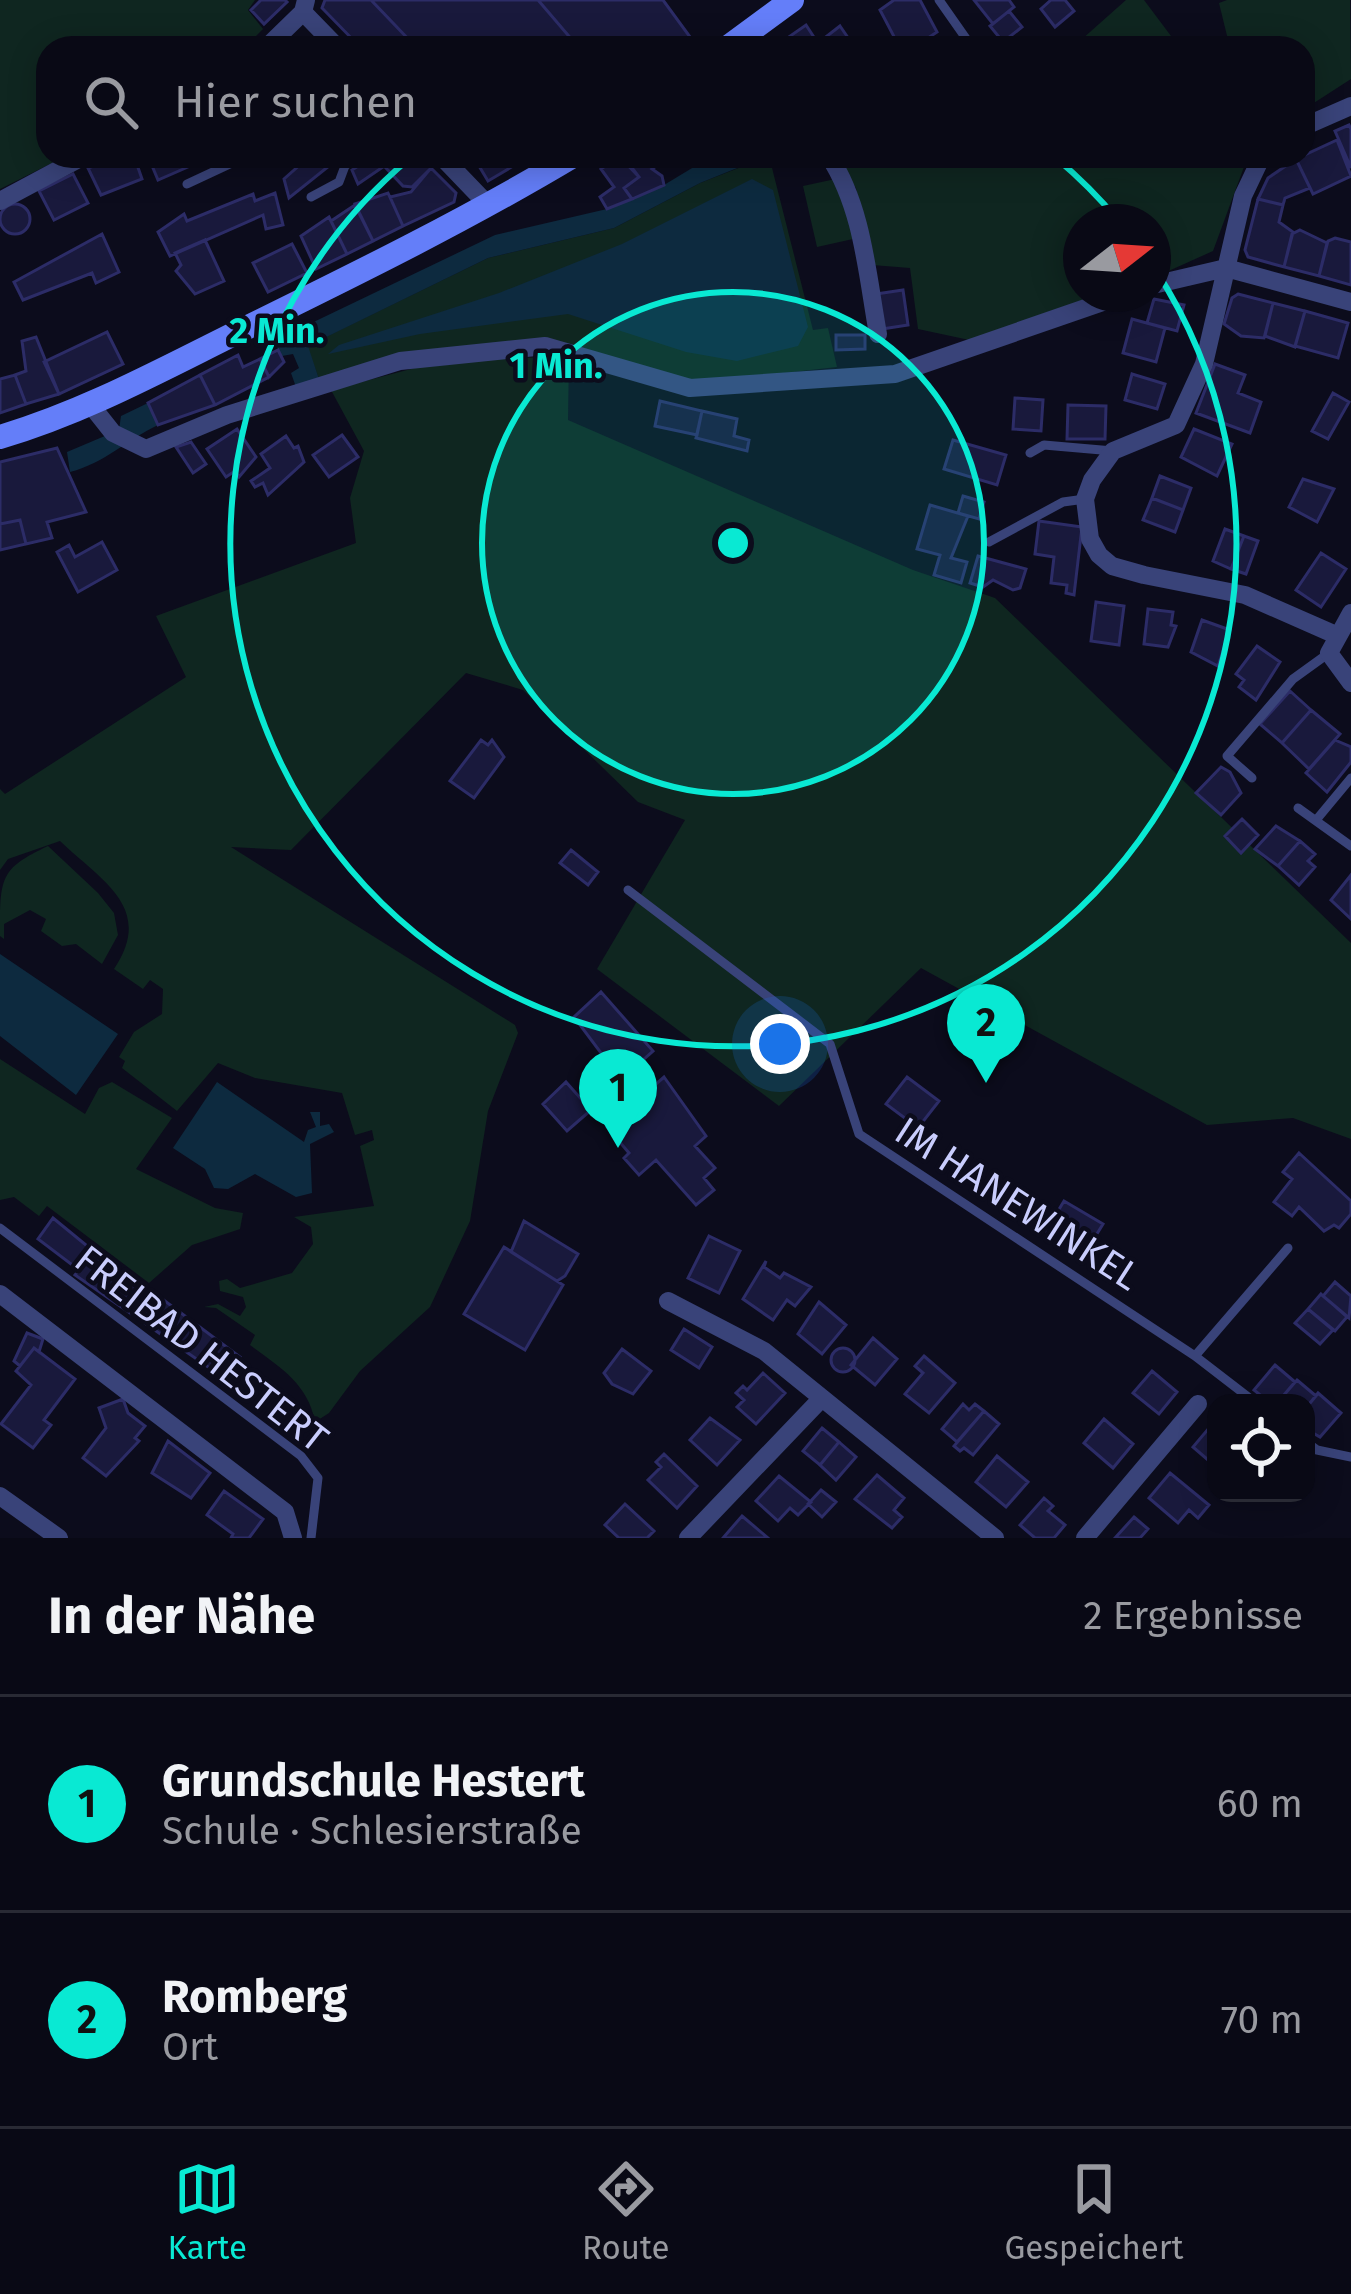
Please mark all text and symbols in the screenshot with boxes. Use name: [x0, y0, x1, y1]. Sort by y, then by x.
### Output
search box: [36, 36, 1315, 168]
icon: search: [78, 69, 144, 135]
text: Hier suchen: [174, 75, 417, 129]
north arrow: [1063, 204, 1171, 312]
text: 2 Min.: [229, 309, 325, 353]
text: 1 Min.: [509, 344, 603, 388]
centre of rings: [712, 522, 754, 564]
pin: 2: [947, 984, 1025, 1083]
your location: [750, 1014, 810, 1074]
pin: 1: [579, 1049, 657, 1148]
street label: IM HANEWINKEL: [887, 1108, 1148, 1300]
street label: FREIBAD HESTERT: [66, 1236, 337, 1462]
map controls: [1207, 1394, 1315, 1502]
button: locate: [1207, 1394, 1315, 1502]
text: In der Nähe: [48, 1585, 315, 1647]
text: 2 Ergebnisse: [1083, 1593, 1303, 1639]
text: Grundschule Hestert: [162, 1754, 585, 1808]
text: 1: [78, 1781, 96, 1827]
text: 60 m: [1217, 1781, 1303, 1827]
text: Schule · Schlesierstraße: [162, 1808, 582, 1854]
text: Romberg: [162, 1970, 347, 2024]
text: 2: [77, 1997, 97, 2043]
text: 70 m: [1221, 1997, 1303, 2043]
text: Ort: [162, 2024, 218, 2070]
tab: Karte: [168, 2156, 247, 2268]
tab: Route: [582, 2156, 669, 2268]
tab: Gespeichert: [1005, 2156, 1183, 2268]

